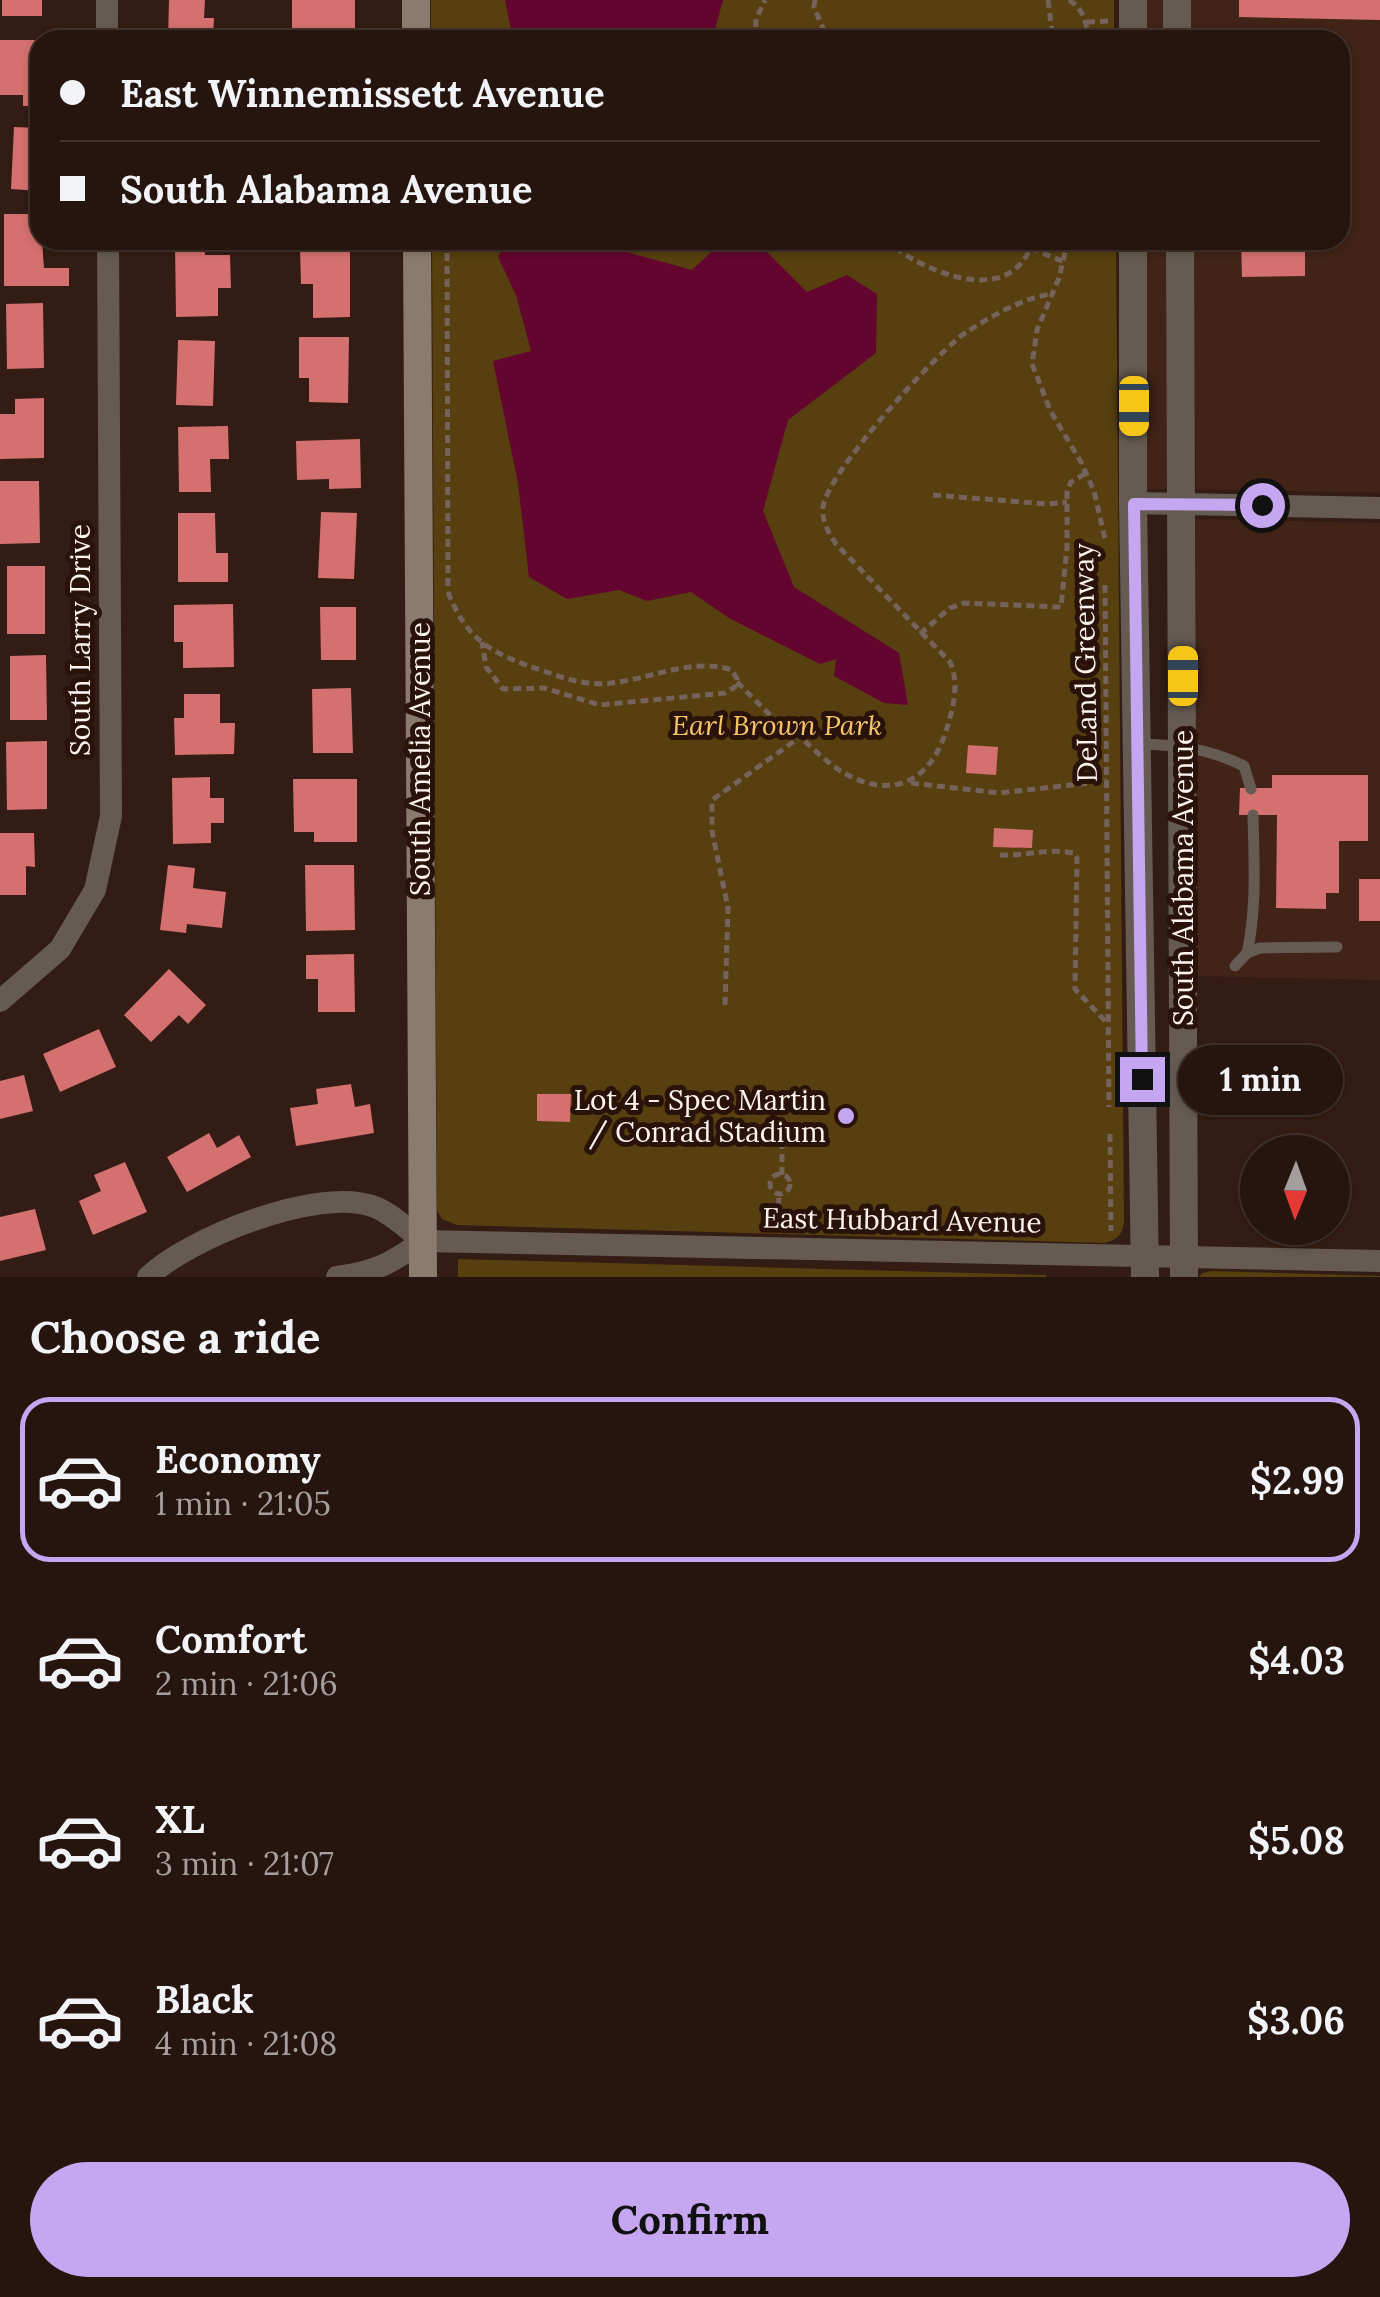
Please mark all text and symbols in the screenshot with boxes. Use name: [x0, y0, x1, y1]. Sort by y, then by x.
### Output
text: East Winnemissett Avenue: [120, 69, 605, 117]
text: South Alabama Avenue: [120, 165, 533, 213]
car: [1119, 376, 1149, 436]
route start: [1240, 483, 1285, 528]
street label: South Larry Drive: [62, 524, 98, 756]
street label: DeLand Greenway: [1065, 543, 1105, 783]
street label: South Amelia Avenue: [402, 622, 438, 896]
car: [1168, 646, 1198, 706]
park label: Earl Brown Park: [672, 707, 882, 743]
street label: South Alabama Avenue: [1165, 730, 1201, 1026]
callout: 1 min: [1177, 1044, 1342, 1114]
route end: [1120, 1057, 1165, 1102]
text: 1 min: [1220, 1059, 1301, 1100]
place label: Lot 4 - Spec Martin / Conrad Stadium: [574, 1082, 826, 1150]
marker: Lot 4 - Spec Martin / Conrad Stadium: [835, 1105, 857, 1127]
north arrow: [1240, 1135, 1350, 1245]
map controls: [1240, 1135, 1350, 1245]
street label: East Hubbard Avenue: [762, 1200, 1042, 1240]
text: Choose a ride: [30, 1308, 320, 1365]
icon: car: [35, 1435, 125, 1525]
text: Economy: [155, 1435, 321, 1483]
text: $2.99: [1250, 1456, 1345, 1504]
text: 1 min · 21:05: [155, 1483, 331, 1524]
icon: car: [35, 1615, 125, 1705]
text: Comfort: [155, 1615, 307, 1663]
text: $4.03: [1248, 1636, 1345, 1684]
text: 2 min · 21:06: [155, 1663, 338, 1704]
icon: car: [35, 1795, 125, 1885]
text: XL: [155, 1795, 205, 1843]
text: $5.08: [1248, 1816, 1345, 1864]
text: 3 min · 21:07: [155, 1843, 334, 1884]
icon: car: [35, 1975, 125, 2065]
text: Black: [155, 1975, 254, 2023]
text: $3.06: [1247, 1996, 1345, 2044]
text: 4 min · 21:08: [155, 2023, 337, 2064]
button: Confirm: [30, 2162, 1350, 2277]

